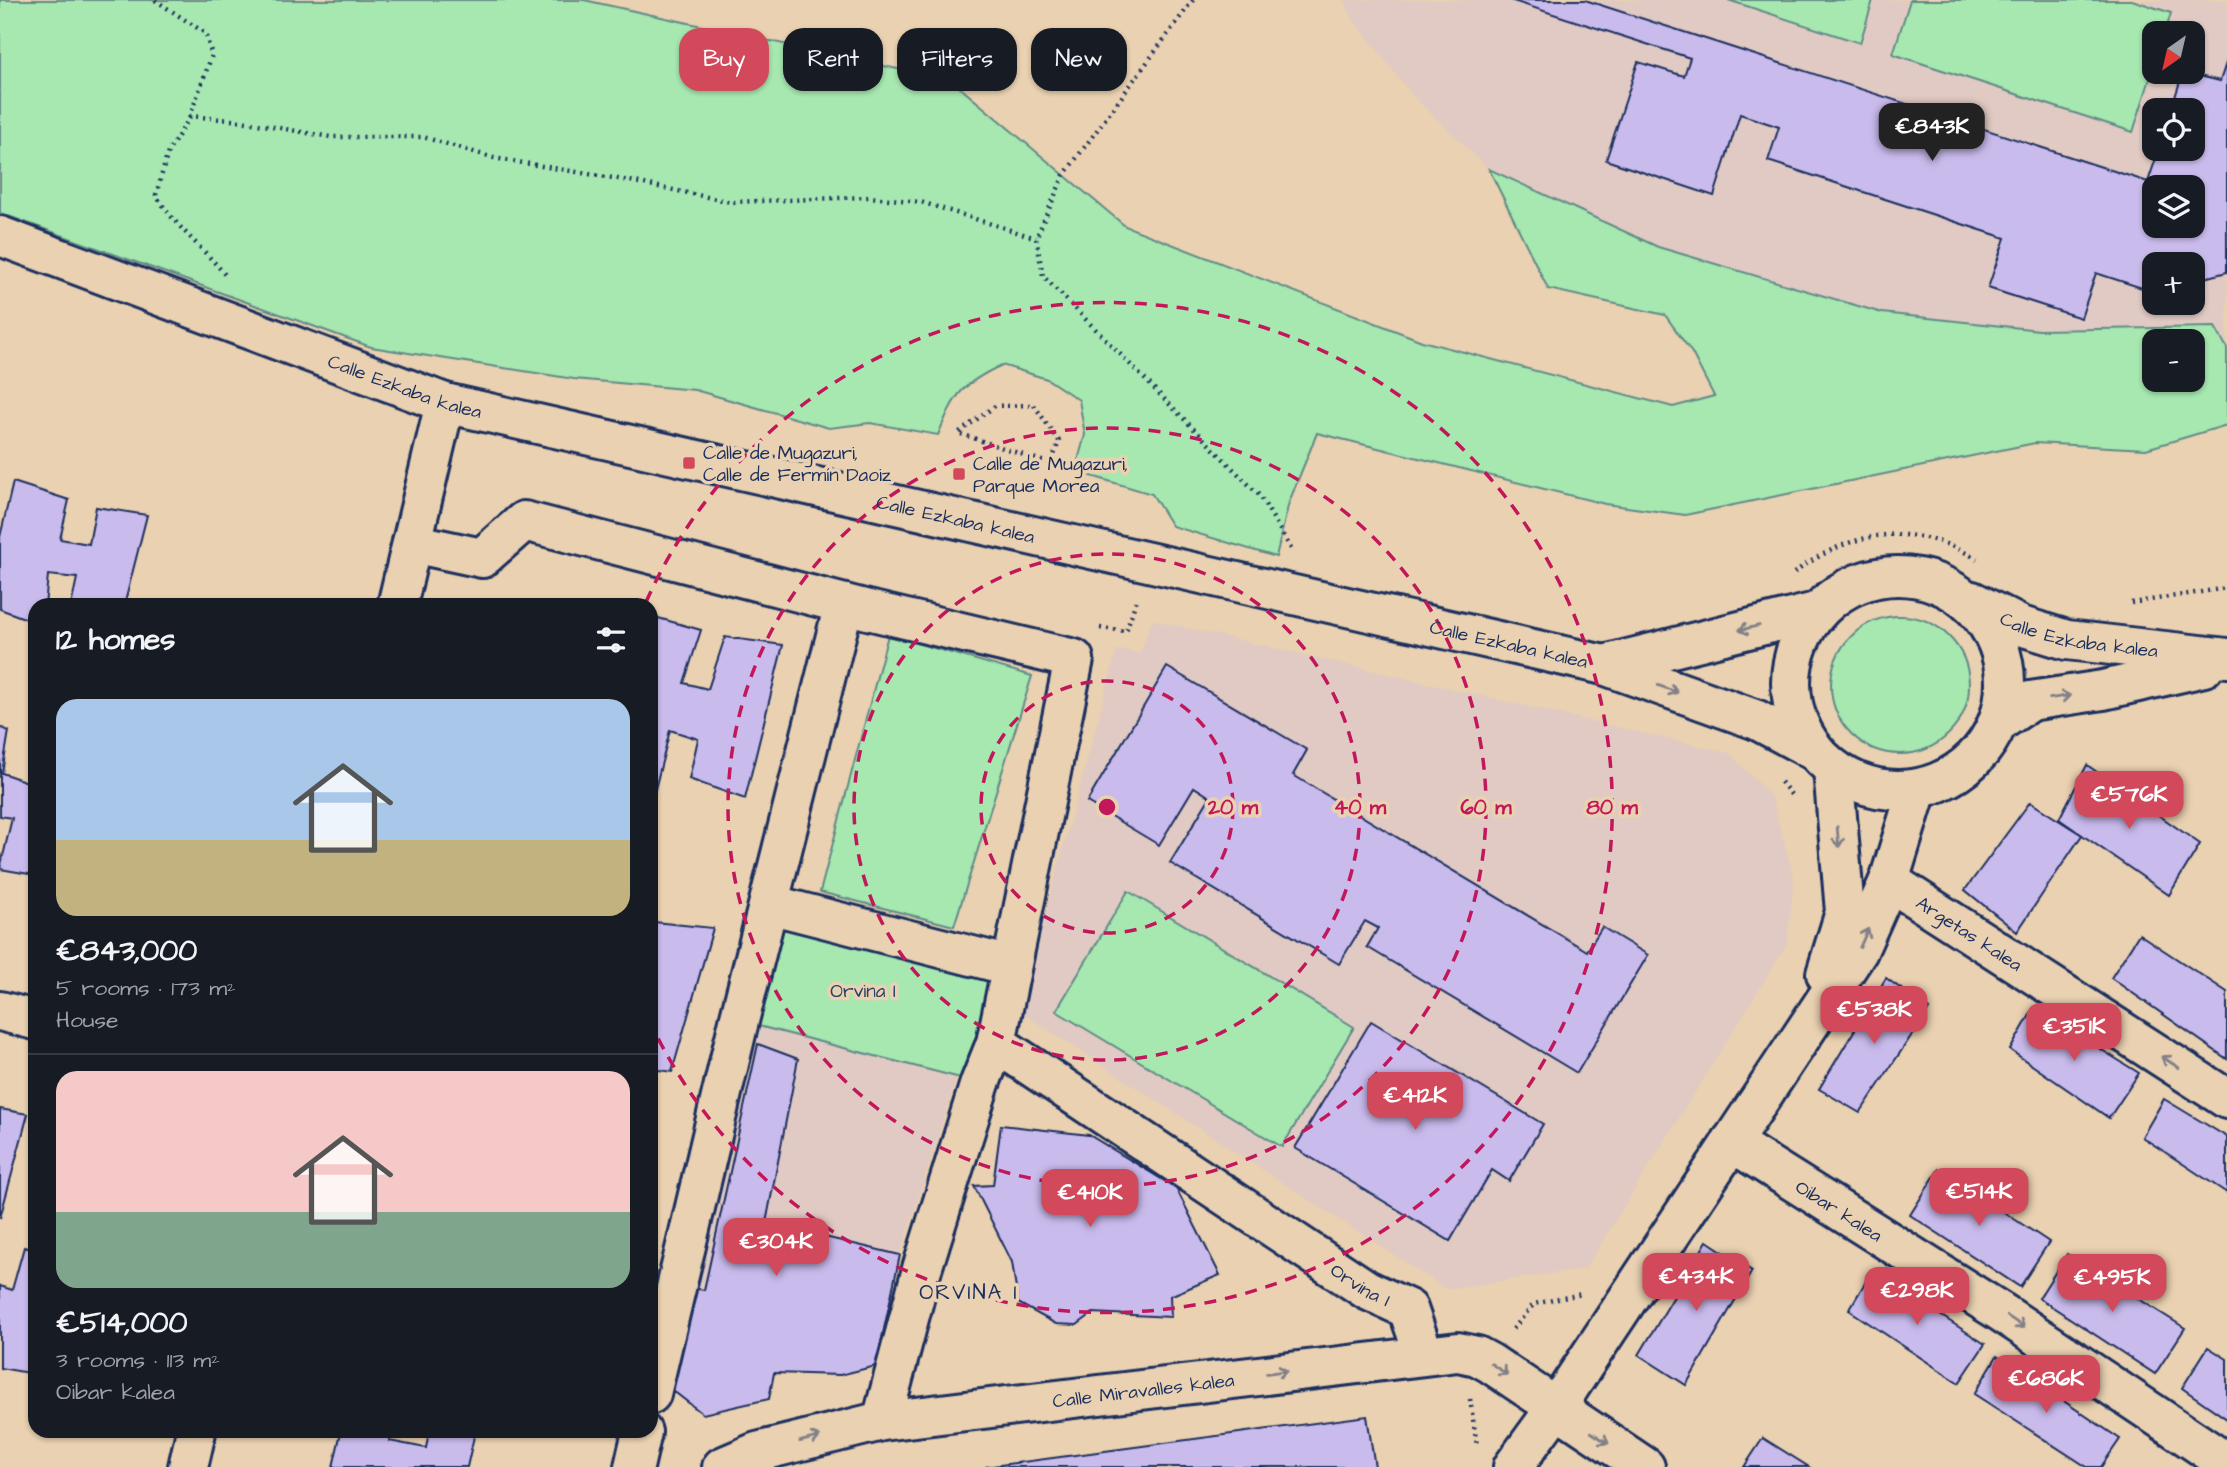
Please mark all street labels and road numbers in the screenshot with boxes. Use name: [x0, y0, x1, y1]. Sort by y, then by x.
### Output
street label: Calle Ezkaba kalea: [324, 348, 484, 426]
street label: Calle Ezkaba kalea: [874, 489, 1037, 551]
street label: Calle Ezkaba kalea: [1995, 605, 2160, 665]
street label: Calle Ezkaba kalea: [1427, 614, 1590, 676]
street label: Argetas kalea: [1910, 890, 2028, 979]
street label: Oibar kalea: [1790, 1174, 1888, 1249]
street label: Orvina I: [1325, 1257, 1394, 1314]
street label: Calle Miravalles kalea: [1051, 1367, 1236, 1415]

